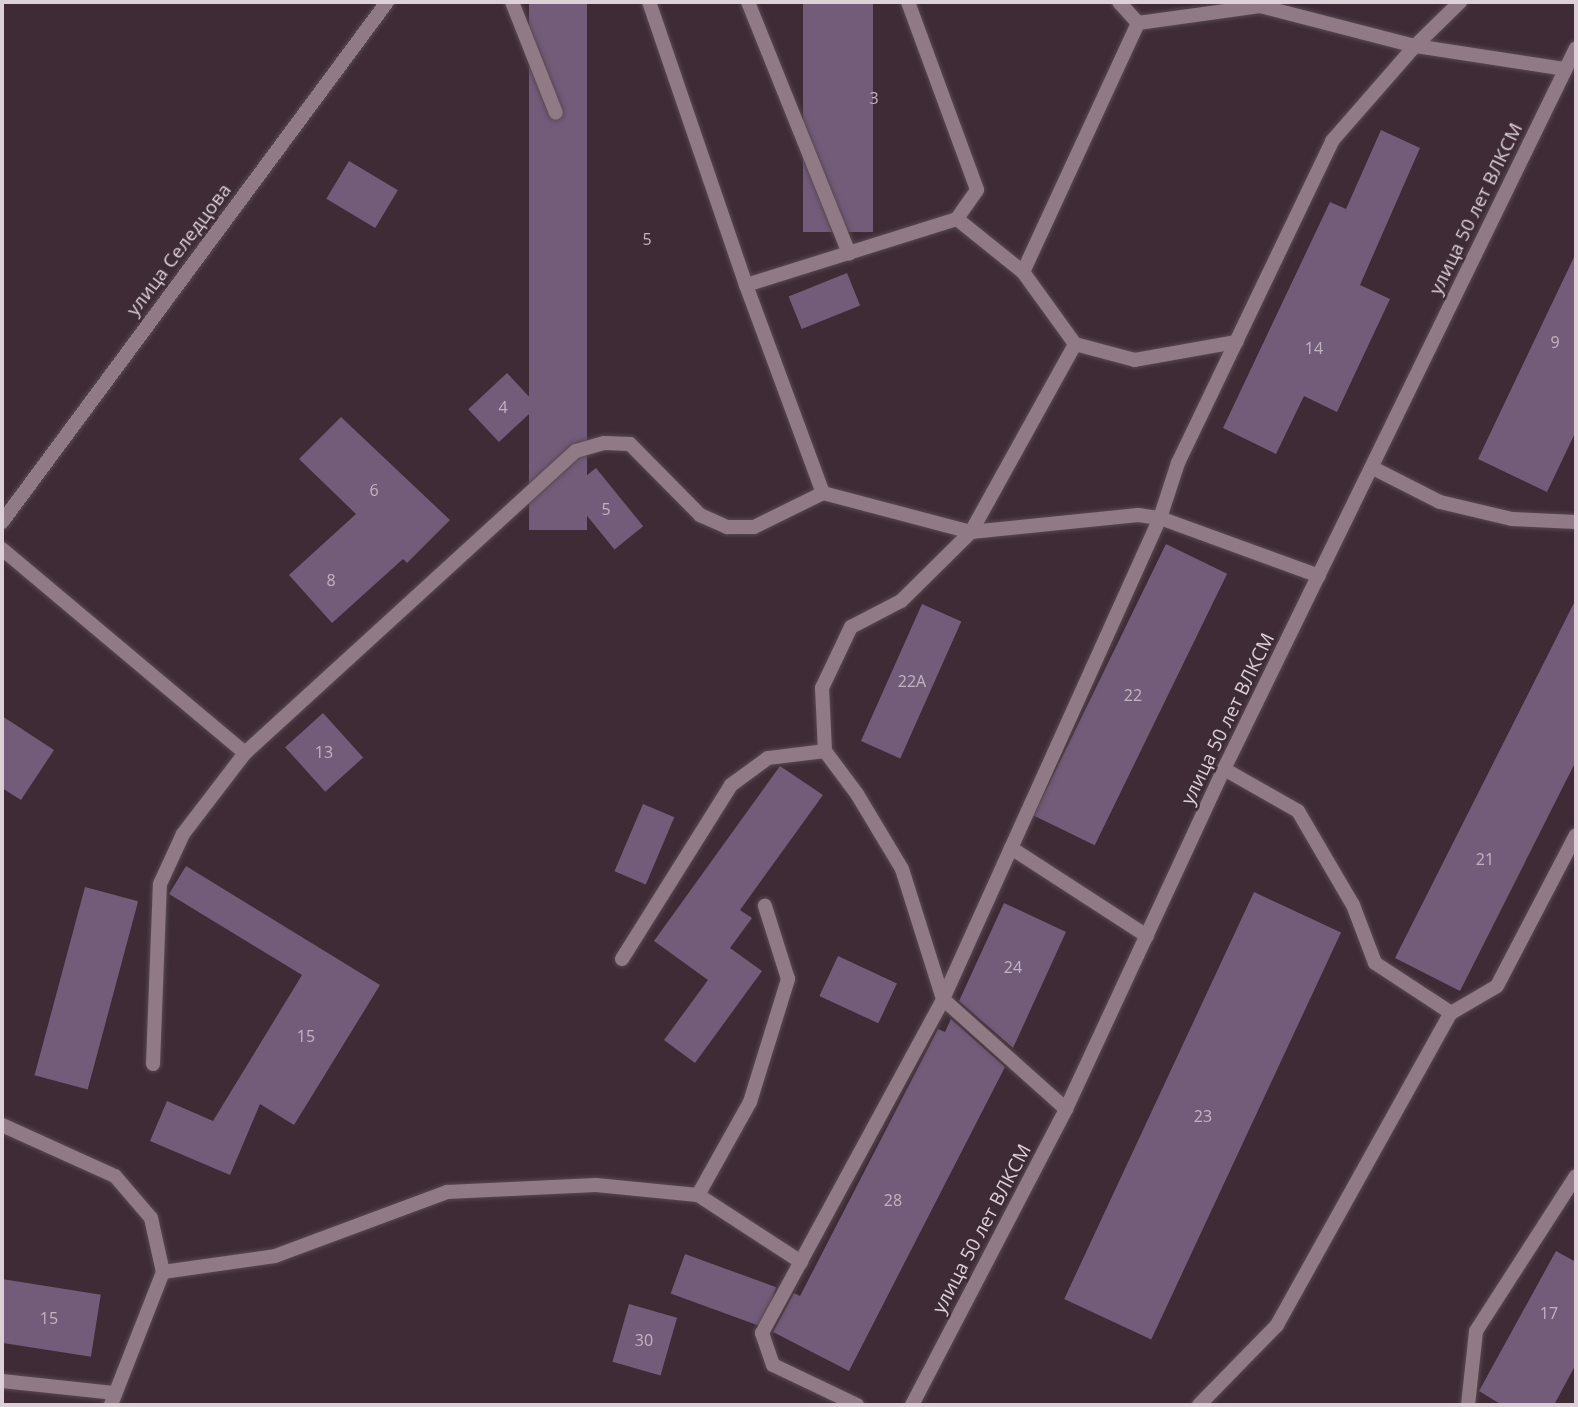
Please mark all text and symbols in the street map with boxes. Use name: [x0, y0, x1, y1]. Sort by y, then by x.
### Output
house number: 3: [869, 88, 879, 108]
street label: улица 50 лет ВЛКСМ: [1424, 119, 1528, 299]
street label: улица Селедцова: [122, 179, 236, 321]
house number: 5: [642, 229, 652, 249]
house number: 9: [1550, 332, 1560, 352]
house number: 14: [1305, 338, 1323, 358]
house number: 4: [498, 397, 508, 417]
house number: 6: [369, 480, 379, 500]
house number: 5: [601, 499, 611, 519]
house number: 8: [326, 570, 336, 590]
street label: улица 50 лет ВЛКСМ: [1176, 629, 1280, 809]
house number: 22А: [898, 671, 926, 691]
house number: 22: [1124, 685, 1142, 705]
house number: 13: [315, 742, 333, 762]
house number: 21: [1476, 849, 1494, 869]
house number: 24: [1004, 957, 1022, 977]
house number: 15: [297, 1026, 315, 1046]
house number: 23: [1194, 1106, 1212, 1126]
street label: улица 50 лет ВЛКСМ: [928, 1141, 1036, 1317]
house number: 28: [884, 1190, 902, 1210]
house number: 17: [1540, 1303, 1558, 1323]
house number: 15: [40, 1308, 58, 1328]
house number: 30: [635, 1330, 653, 1350]

